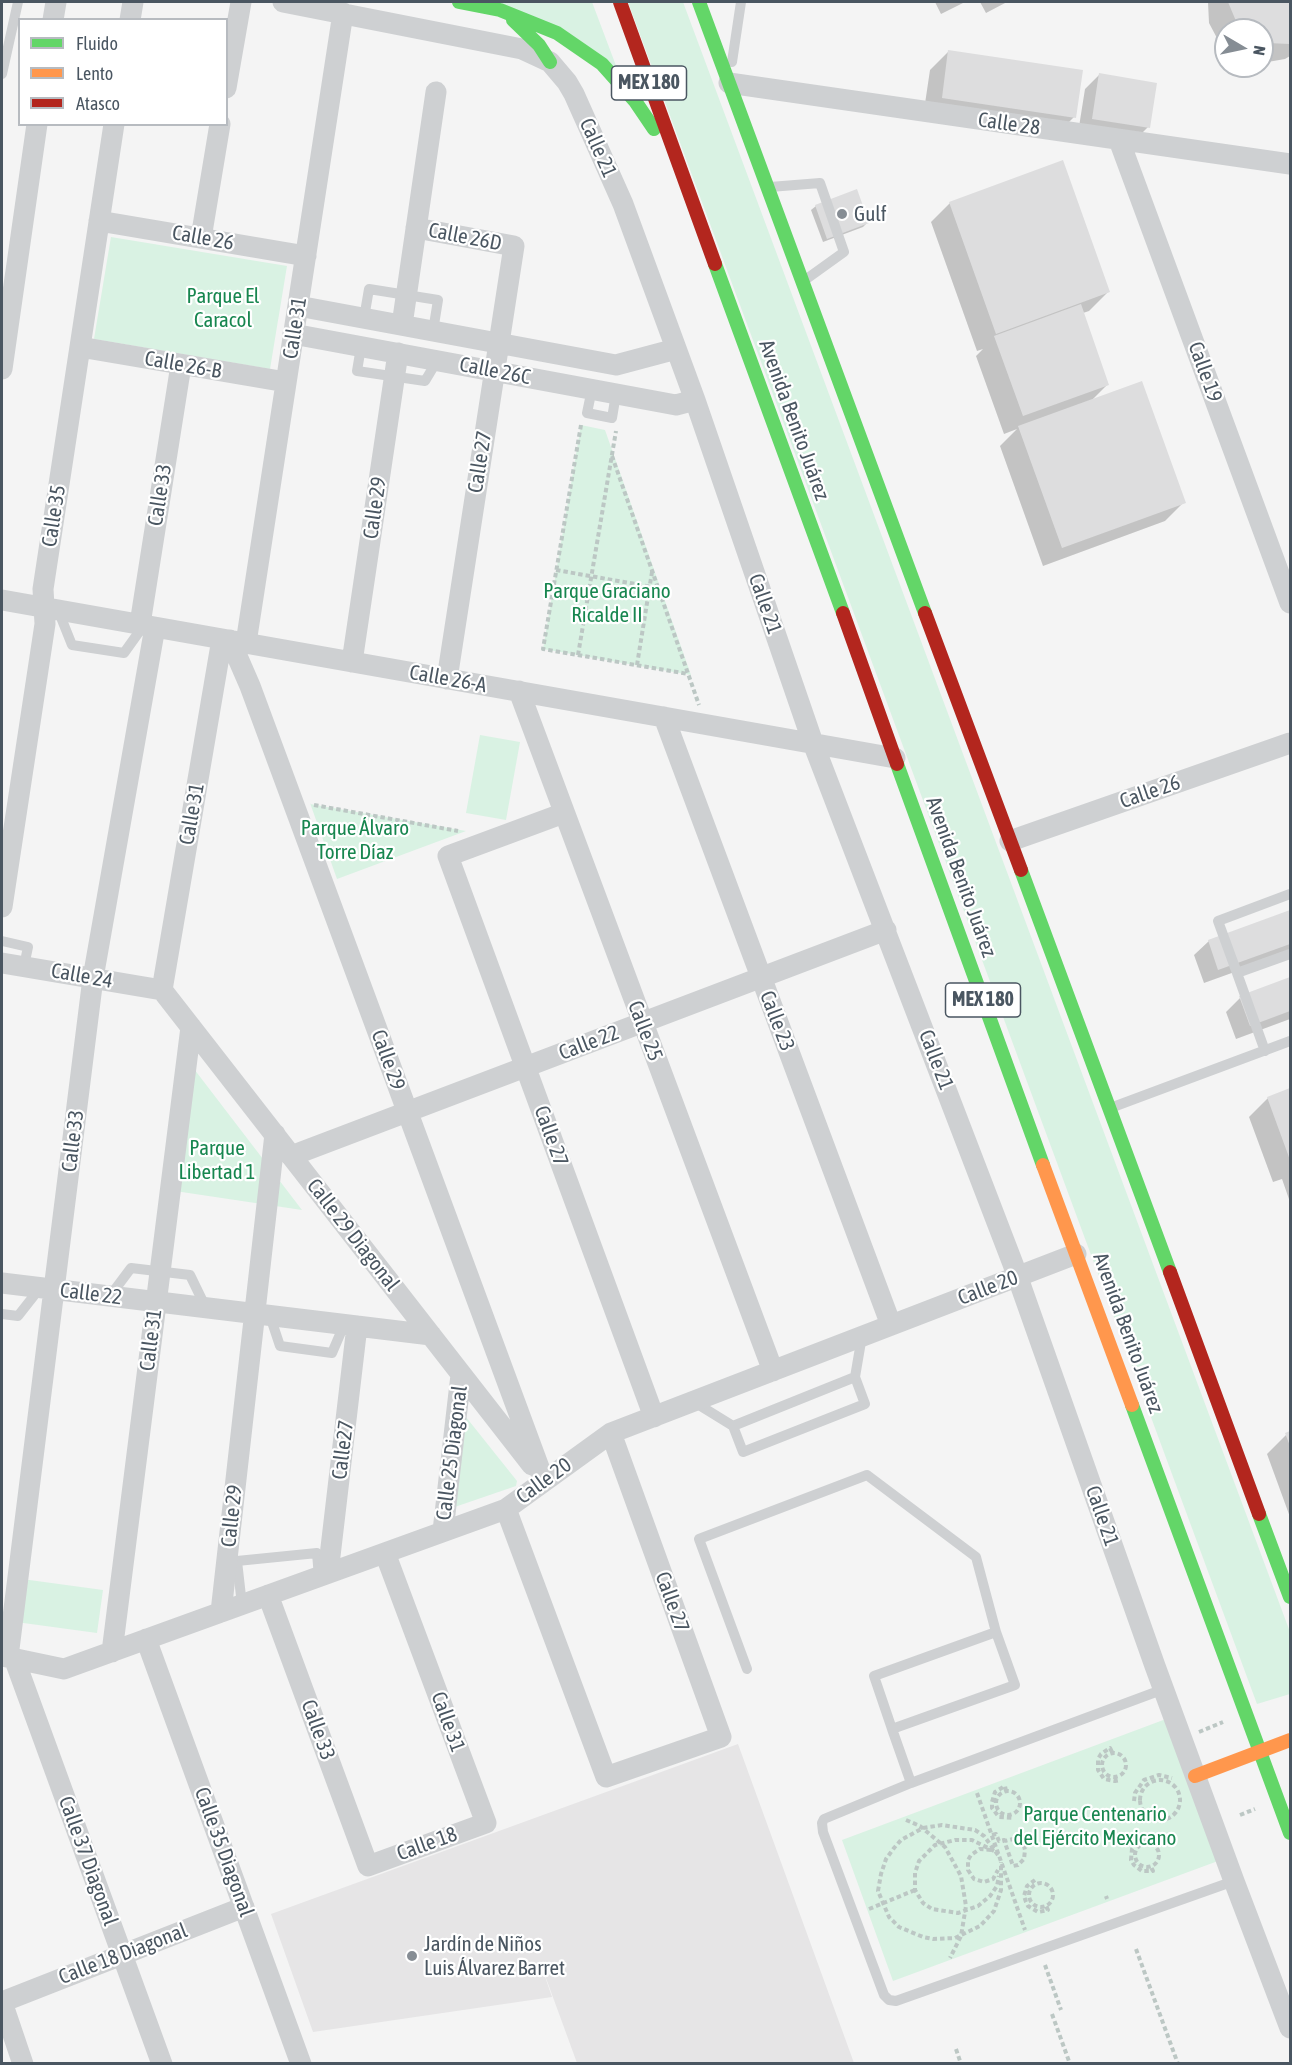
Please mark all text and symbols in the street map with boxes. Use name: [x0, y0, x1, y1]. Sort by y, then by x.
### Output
legend: [18, 18, 228, 126]
north arrow: [1214, 18, 1274, 78]
text: Fluido: [76, 33, 118, 54]
text: N: [1250, 44, 1269, 57]
text: Lento: [76, 63, 113, 84]
road number: MEX 180: [612, 66, 686, 100]
text: Atasco: [76, 93, 120, 114]
street label: Calle 28: [976, 107, 1042, 141]
street label: Calle 21: [574, 114, 622, 182]
place label: Gulf: [854, 201, 887, 227]
marker: Gulf: [835, 207, 849, 221]
street label: Calle 26D: [426, 218, 504, 256]
street label: Calle 26: [170, 220, 236, 256]
park label: Parque El Caracol: [187, 283, 259, 333]
street label: Calle 31: [278, 295, 312, 361]
street label: Avenida Benito Juárez: [753, 336, 835, 504]
street label: Calle 19: [1183, 338, 1227, 406]
street label: Calle 26-B: [143, 346, 223, 384]
street label: Calle 26C: [457, 352, 533, 390]
street label: Calle 27: [463, 429, 497, 495]
street label: Calle 33: [143, 462, 177, 528]
street label: Calle 29: [358, 475, 392, 541]
street label: Calle 35: [37, 483, 71, 549]
street label: Calle 21: [743, 570, 787, 638]
park label: Parque Graciano Ricalde II: [543, 578, 671, 628]
street label: Calle 26-A: [407, 660, 489, 698]
street label: Calle 26: [1116, 770, 1184, 814]
street label: Calle 31: [174, 781, 210, 847]
street label: Avenida Benito Juárez: [920, 793, 1002, 961]
park label: Parque Álvaro Torre Díaz: [301, 815, 409, 865]
street label: Calle 24: [49, 958, 115, 994]
road number: MEX 180: [946, 983, 1020, 1017]
street label: Calle 23: [754, 987, 800, 1055]
street label: Calle 25: [622, 997, 668, 1065]
street label: Calle 22: [555, 1020, 623, 1066]
street label: Calle 29: [366, 1026, 410, 1094]
street label: Calle 21: [913, 1026, 959, 1094]
street label: Calle 27: [529, 1102, 573, 1170]
street label: Calle 33: [57, 1109, 89, 1173]
park label: Parque Libertad 1: [179, 1135, 255, 1185]
street label: Calle 29 Diagonal: [301, 1174, 405, 1296]
street label: Avenida Benito Juárez: [1087, 1249, 1169, 1417]
street label: Calle 20: [954, 1265, 1022, 1311]
street label: Calle 22: [59, 1278, 123, 1310]
street label: Calle 31: [135, 1308, 167, 1372]
street label: Calle 25 Diagonal: [431, 1384, 473, 1522]
street label: Calle27: [327, 1419, 359, 1481]
street label: Calle 20: [511, 1453, 577, 1509]
street label: Calle 21: [1080, 1482, 1124, 1550]
street label: Calle 29: [216, 1484, 248, 1548]
street label: Calle 27: [650, 1568, 694, 1636]
street label: Calle 31: [426, 1688, 470, 1756]
street label: Calle 33: [296, 1696, 340, 1764]
street label: Calle 35 Diagonal: [189, 1784, 259, 1920]
street label: Calle 37 Diagonal: [53, 1793, 123, 1929]
park label: Parque Centenario del Ejército Mexicano: [1014, 1801, 1176, 1851]
street label: Calle 18: [393, 1822, 461, 1866]
street label: Calle 18 Diagonal: [55, 1918, 191, 1990]
place label: Jardín de Niños Luis Álvarez Barret: [424, 1931, 565, 1981]
marker: Jardín de Niños Luis Álvarez Barret: [405, 1949, 419, 1963]

